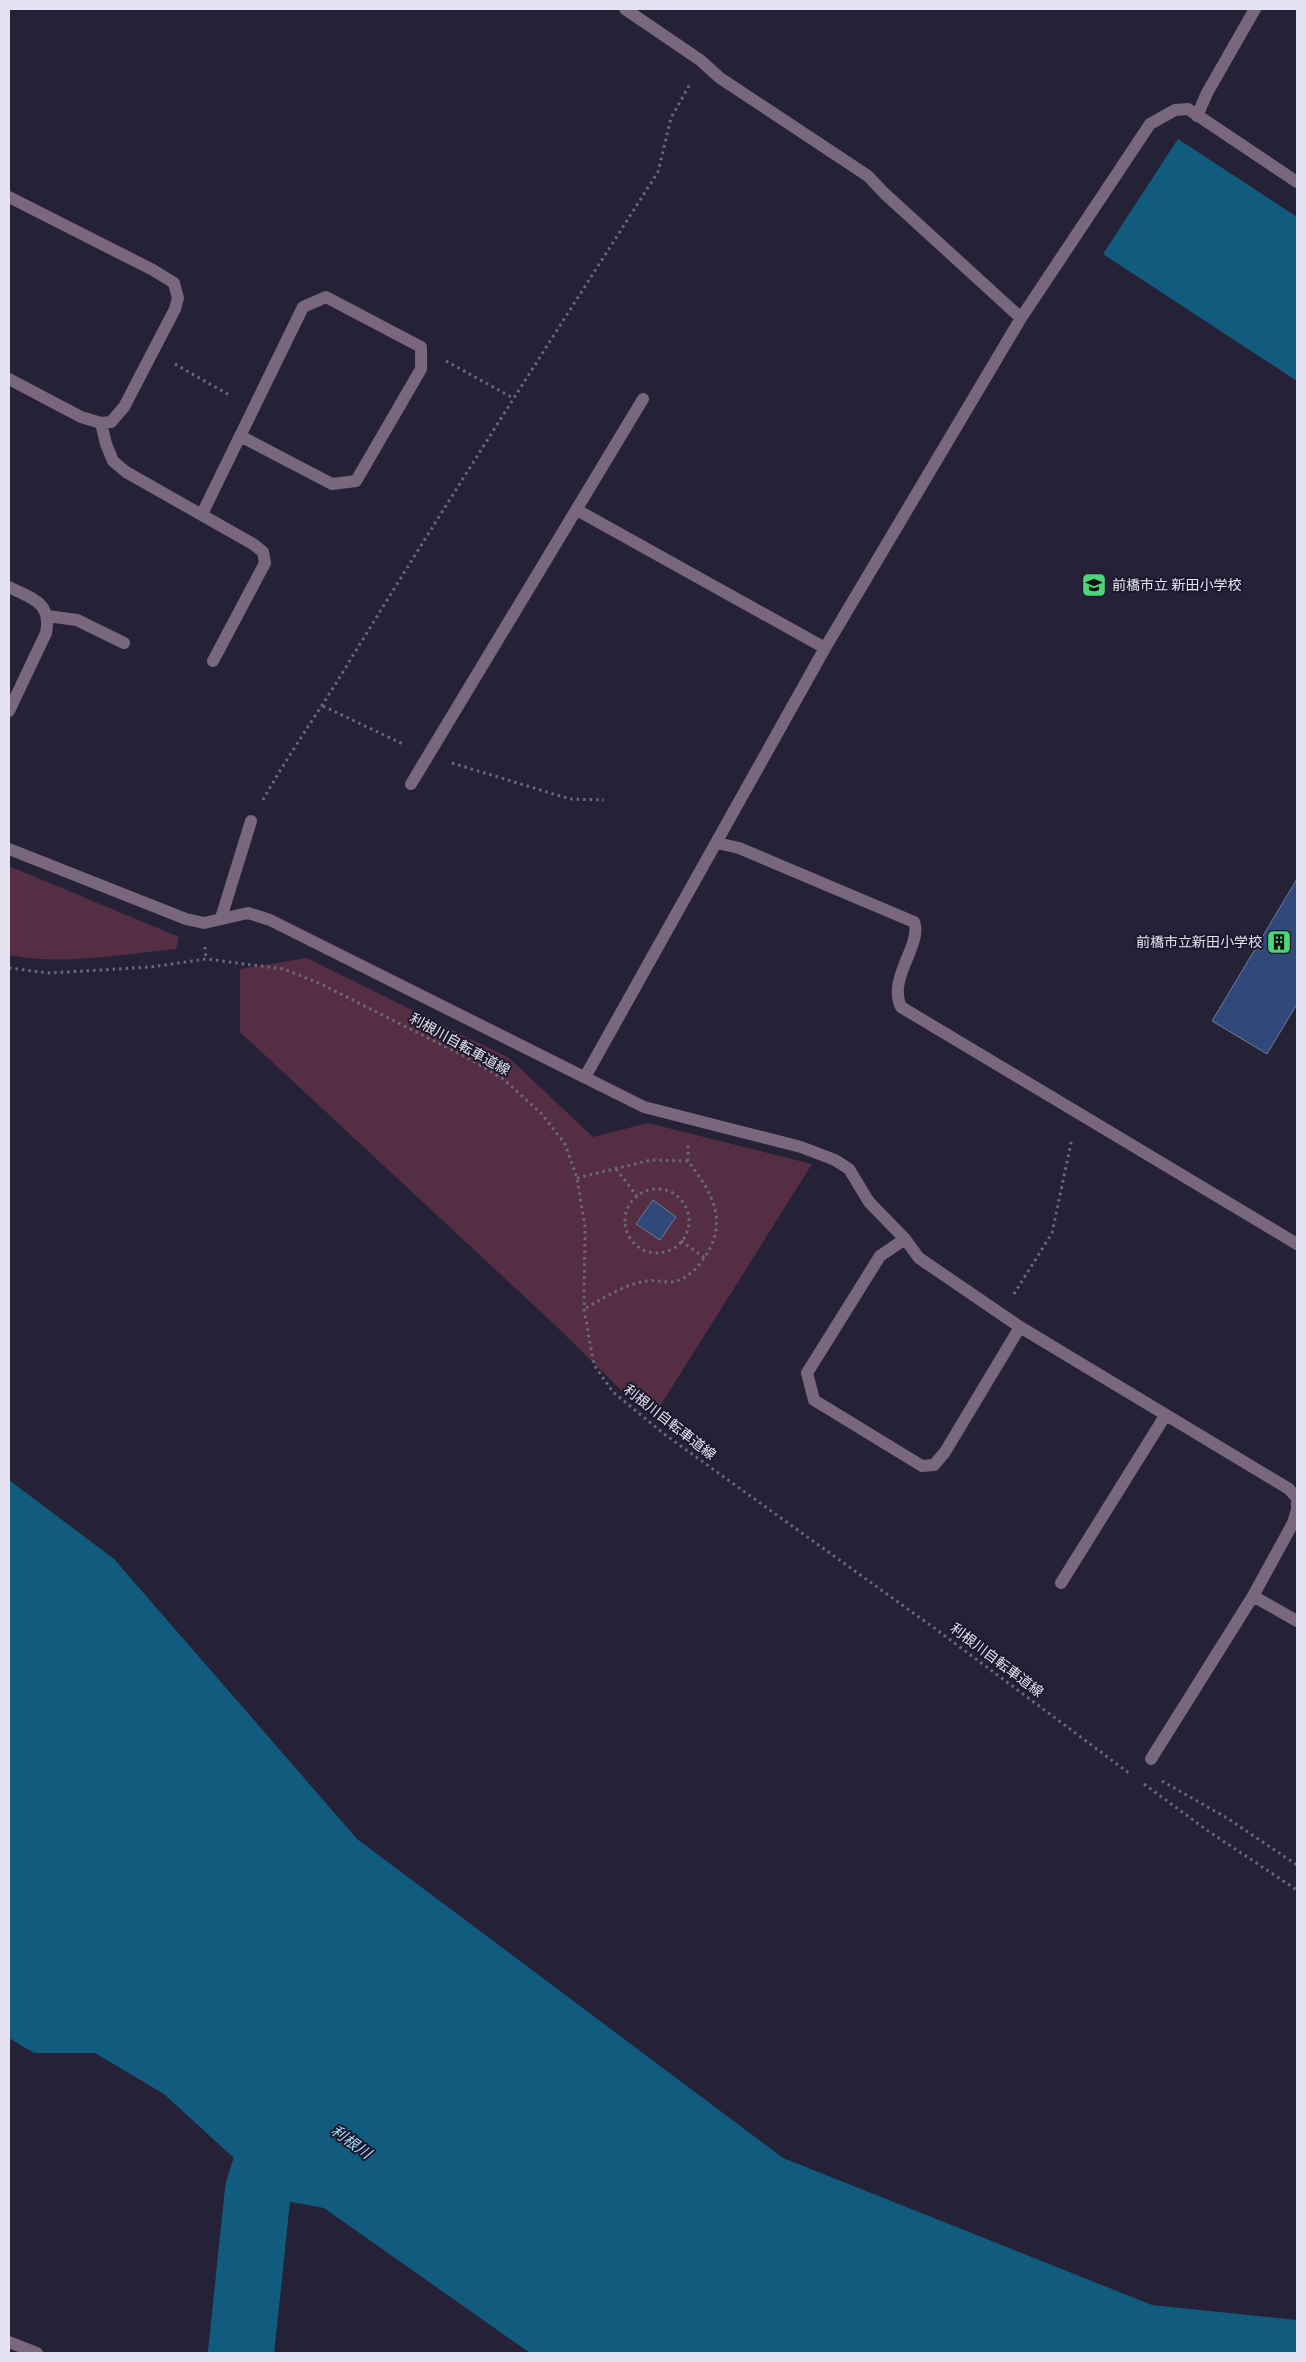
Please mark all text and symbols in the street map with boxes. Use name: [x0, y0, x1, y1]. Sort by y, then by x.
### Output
school or university icon: 前橋市立 新田小学校: [1081, 572, 1107, 598]
place label: 前橋市立 新田小学校: [1112, 577, 1242, 593]
building icon: 前橋市立新田小学校: [1266, 929, 1292, 955]
place label: 前橋市立新田小学校: [1136, 934, 1262, 950]
street label: 利根川自転車道線: [407, 1010, 513, 1078]
street label: 利根川自転車道線: [621, 1381, 719, 1463]
street label: 利根川自転車道線: [947, 1620, 1047, 1700]
water label: 利根川: [328, 2121, 376, 2164]

